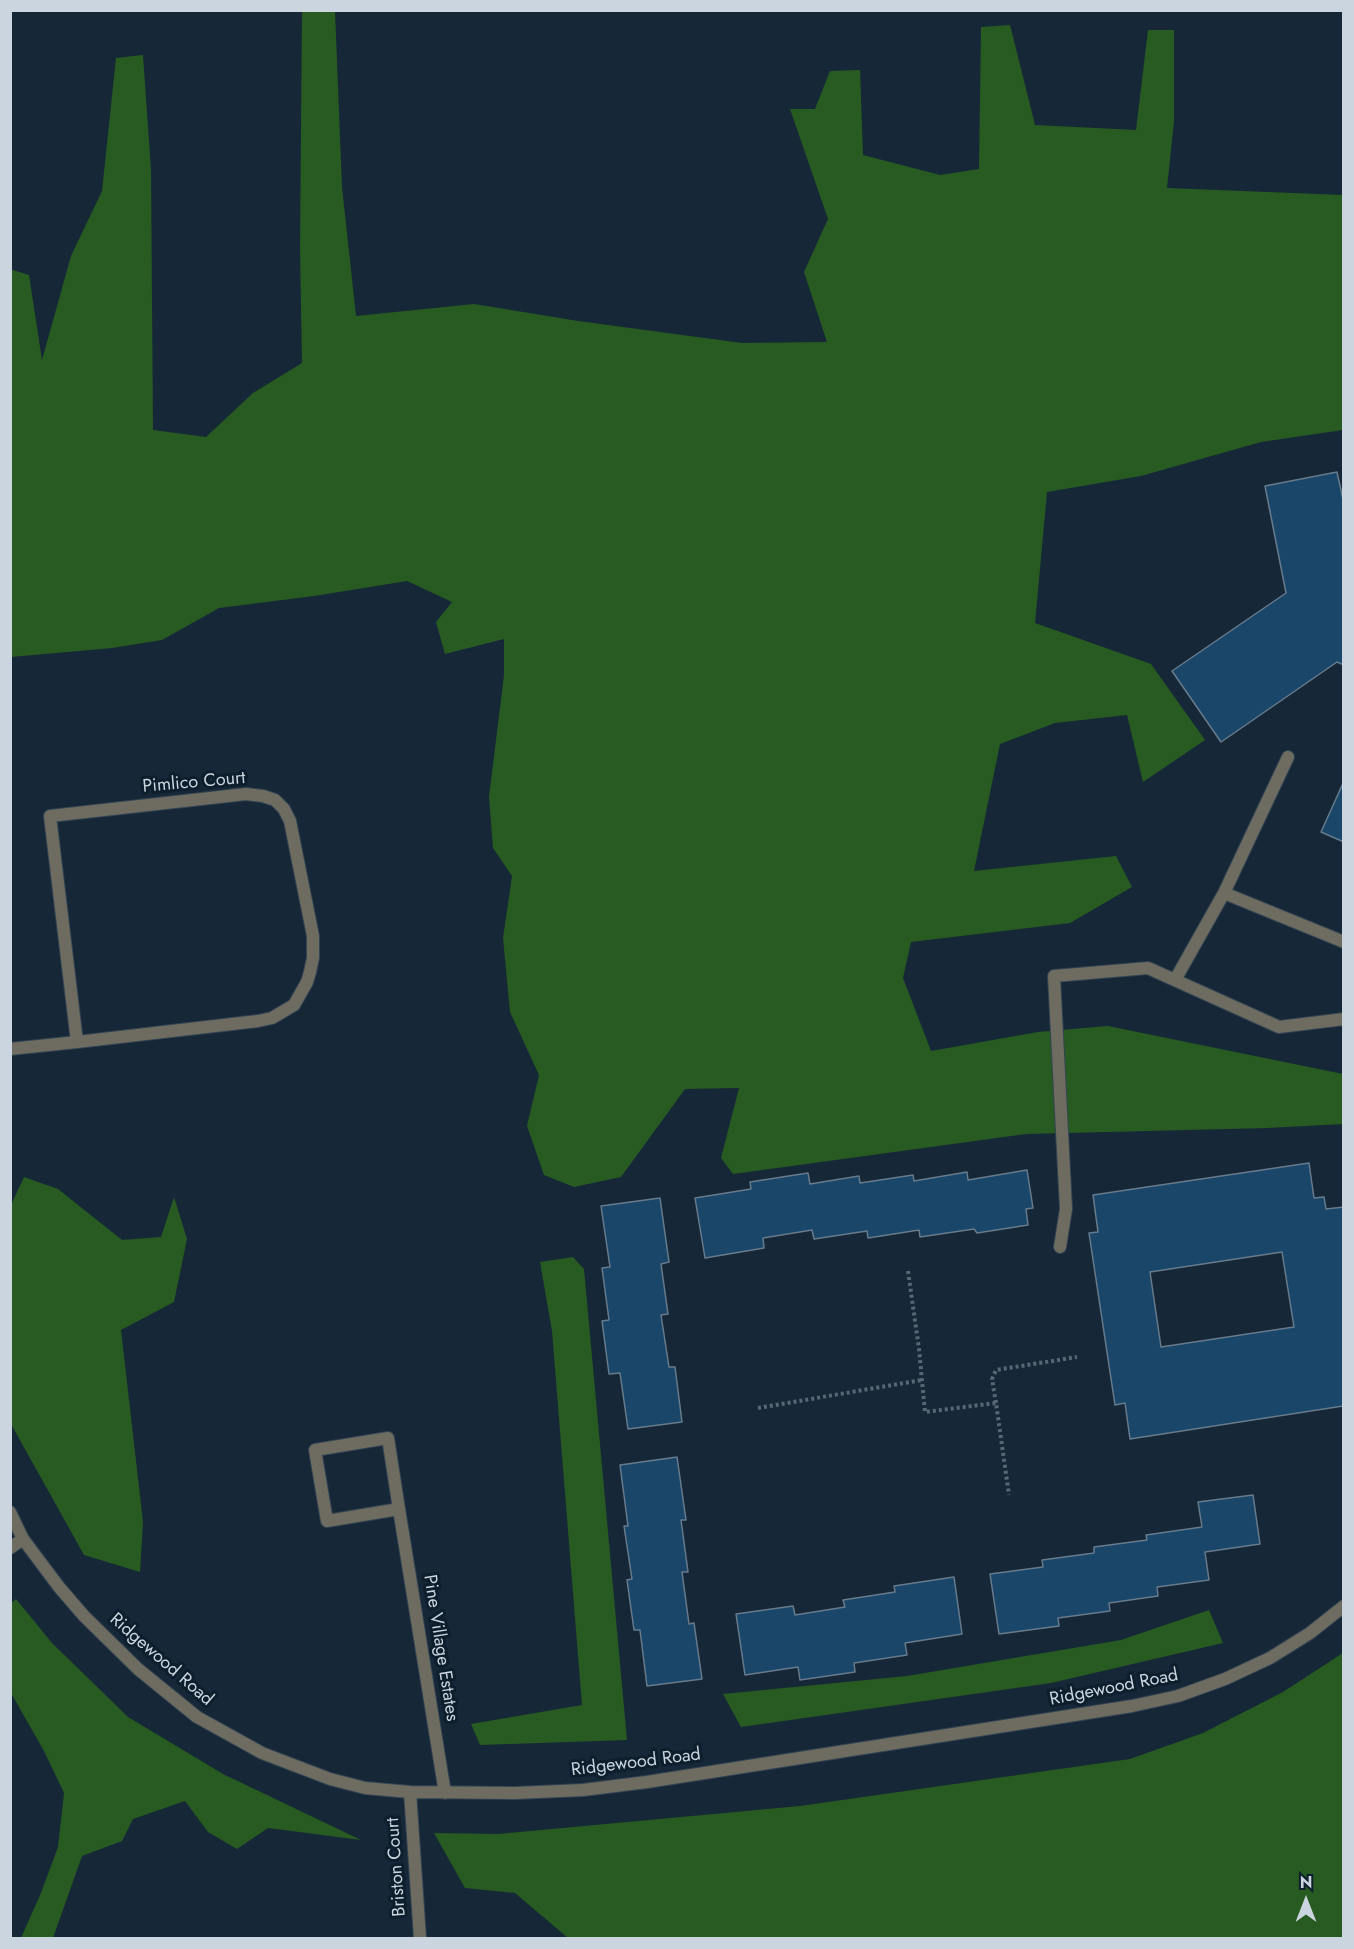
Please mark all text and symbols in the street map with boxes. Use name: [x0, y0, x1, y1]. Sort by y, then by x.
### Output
street label: Pimlico Court: [142, 768, 246, 798]
street label: Pine Village Estates: [418, 1573, 462, 1723]
street label: Ridgewood Road: [105, 1609, 217, 1711]
street label: Ridgewood Road: [1048, 1665, 1180, 1711]
street label: Ridgewood Road: [570, 1744, 702, 1782]
street label: Briston Court: [383, 1817, 411, 1917]
north arrow: [1276, 1871, 1336, 1931]
text: N: [1300, 1871, 1312, 1894]

